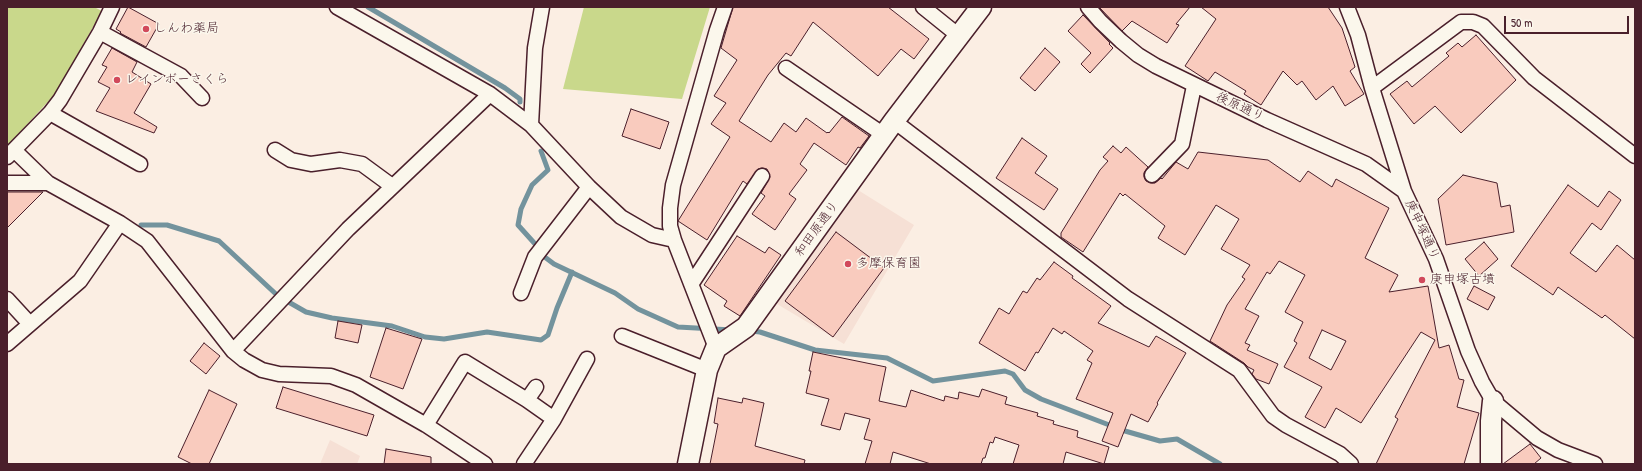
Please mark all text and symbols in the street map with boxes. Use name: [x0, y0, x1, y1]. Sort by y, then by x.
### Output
scale bar: [1506, 8, 1631, 34]
text: 50 m: [1511, 14, 1532, 31]
place label: しんわ薬局: [154, 21, 219, 37]
marker: しんわ薬局: [141, 24, 151, 34]
place label: レインボーさくら: [125, 72, 229, 88]
marker: レインボーさくら: [112, 75, 122, 85]
street label: 後原通り: [1213, 89, 1267, 125]
street label: 庚申塚通り: [1401, 197, 1443, 263]
street label: 和田原通り: [792, 198, 842, 260]
place label: 多摩保育園: [856, 256, 921, 272]
marker: 多摩保育園: [843, 259, 853, 269]
place label: 庚申塚古墳: [1430, 272, 1495, 288]
marker: 庚申塚古墳: [1417, 275, 1427, 285]

